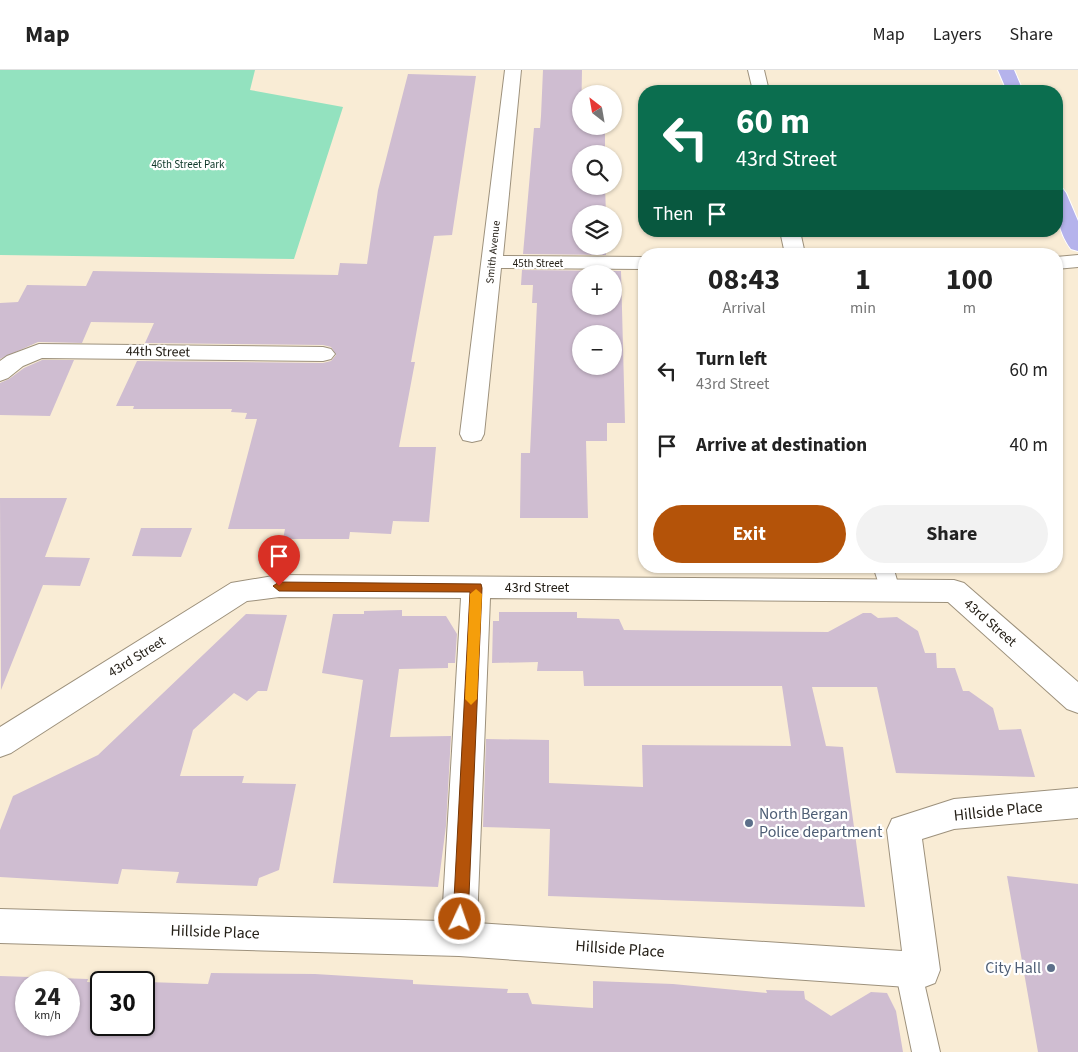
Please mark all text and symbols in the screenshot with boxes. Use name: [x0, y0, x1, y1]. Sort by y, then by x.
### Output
text: Map: [25, 17, 70, 52]
text: Map: [873, 22, 905, 47]
text: Layers: [933, 22, 982, 47]
text: Share: [1010, 22, 1053, 47]
north arrow: [572, 85, 622, 135]
map controls: [572, 85, 622, 375]
text: 60 m: [736, 97, 810, 147]
icon: left: [653, 105, 718, 170]
text: 43rd Street: [736, 143, 837, 175]
button: search: [572, 145, 622, 195]
park label: 46th Street Park: [151, 157, 225, 172]
icon: arrive: [703, 200, 731, 228]
text: Then: [653, 201, 693, 228]
button: layers: [572, 205, 622, 255]
street label: Smith Avenue: [482, 219, 504, 284]
street label: 45th Street: [513, 256, 563, 271]
text: 08:43: [708, 258, 780, 301]
text: 1: [855, 258, 871, 301]
text: 100: [946, 258, 993, 301]
button: +: [572, 265, 622, 315]
text: Arrival: [722, 297, 765, 319]
text: min: [850, 297, 876, 319]
text: m: [963, 297, 976, 319]
button: −: [572, 325, 622, 375]
street label: 44th Street: [126, 341, 191, 363]
text: Turn left: [696, 346, 767, 373]
icon: left: [653, 357, 681, 385]
text: 60 m: [1010, 357, 1048, 384]
text: 43rd Street: [696, 373, 769, 395]
icon: arrive: [653, 432, 681, 460]
text: Arrive at destination: [696, 432, 867, 459]
text: 40 m: [1010, 432, 1048, 459]
button: Exit: [653, 505, 846, 563]
button: Share: [856, 505, 1048, 563]
pin: [258, 535, 300, 586]
icon: arrive: [265, 542, 293, 570]
street label: 43rd Street: [505, 578, 569, 598]
street label: 43rd Street: [959, 594, 1021, 652]
street label: 43rd Street: [104, 631, 170, 683]
street label: Hillside Place: [952, 795, 1044, 827]
place label: North Bergan Police department: [759, 803, 883, 843]
marker: North Bergan Police department: [743, 817, 755, 829]
position arrow: [433, 892, 485, 944]
street label: Hillside Place: [170, 919, 260, 945]
street label: Hillside Place: [575, 935, 665, 963]
place label: City Hall: [985, 957, 1041, 979]
marker: City Hall: [1045, 962, 1057, 974]
speed limit sign: 30: [90, 971, 155, 1036]
text: 24: [34, 979, 61, 1015]
text: km/h: [34, 1007, 61, 1024]

